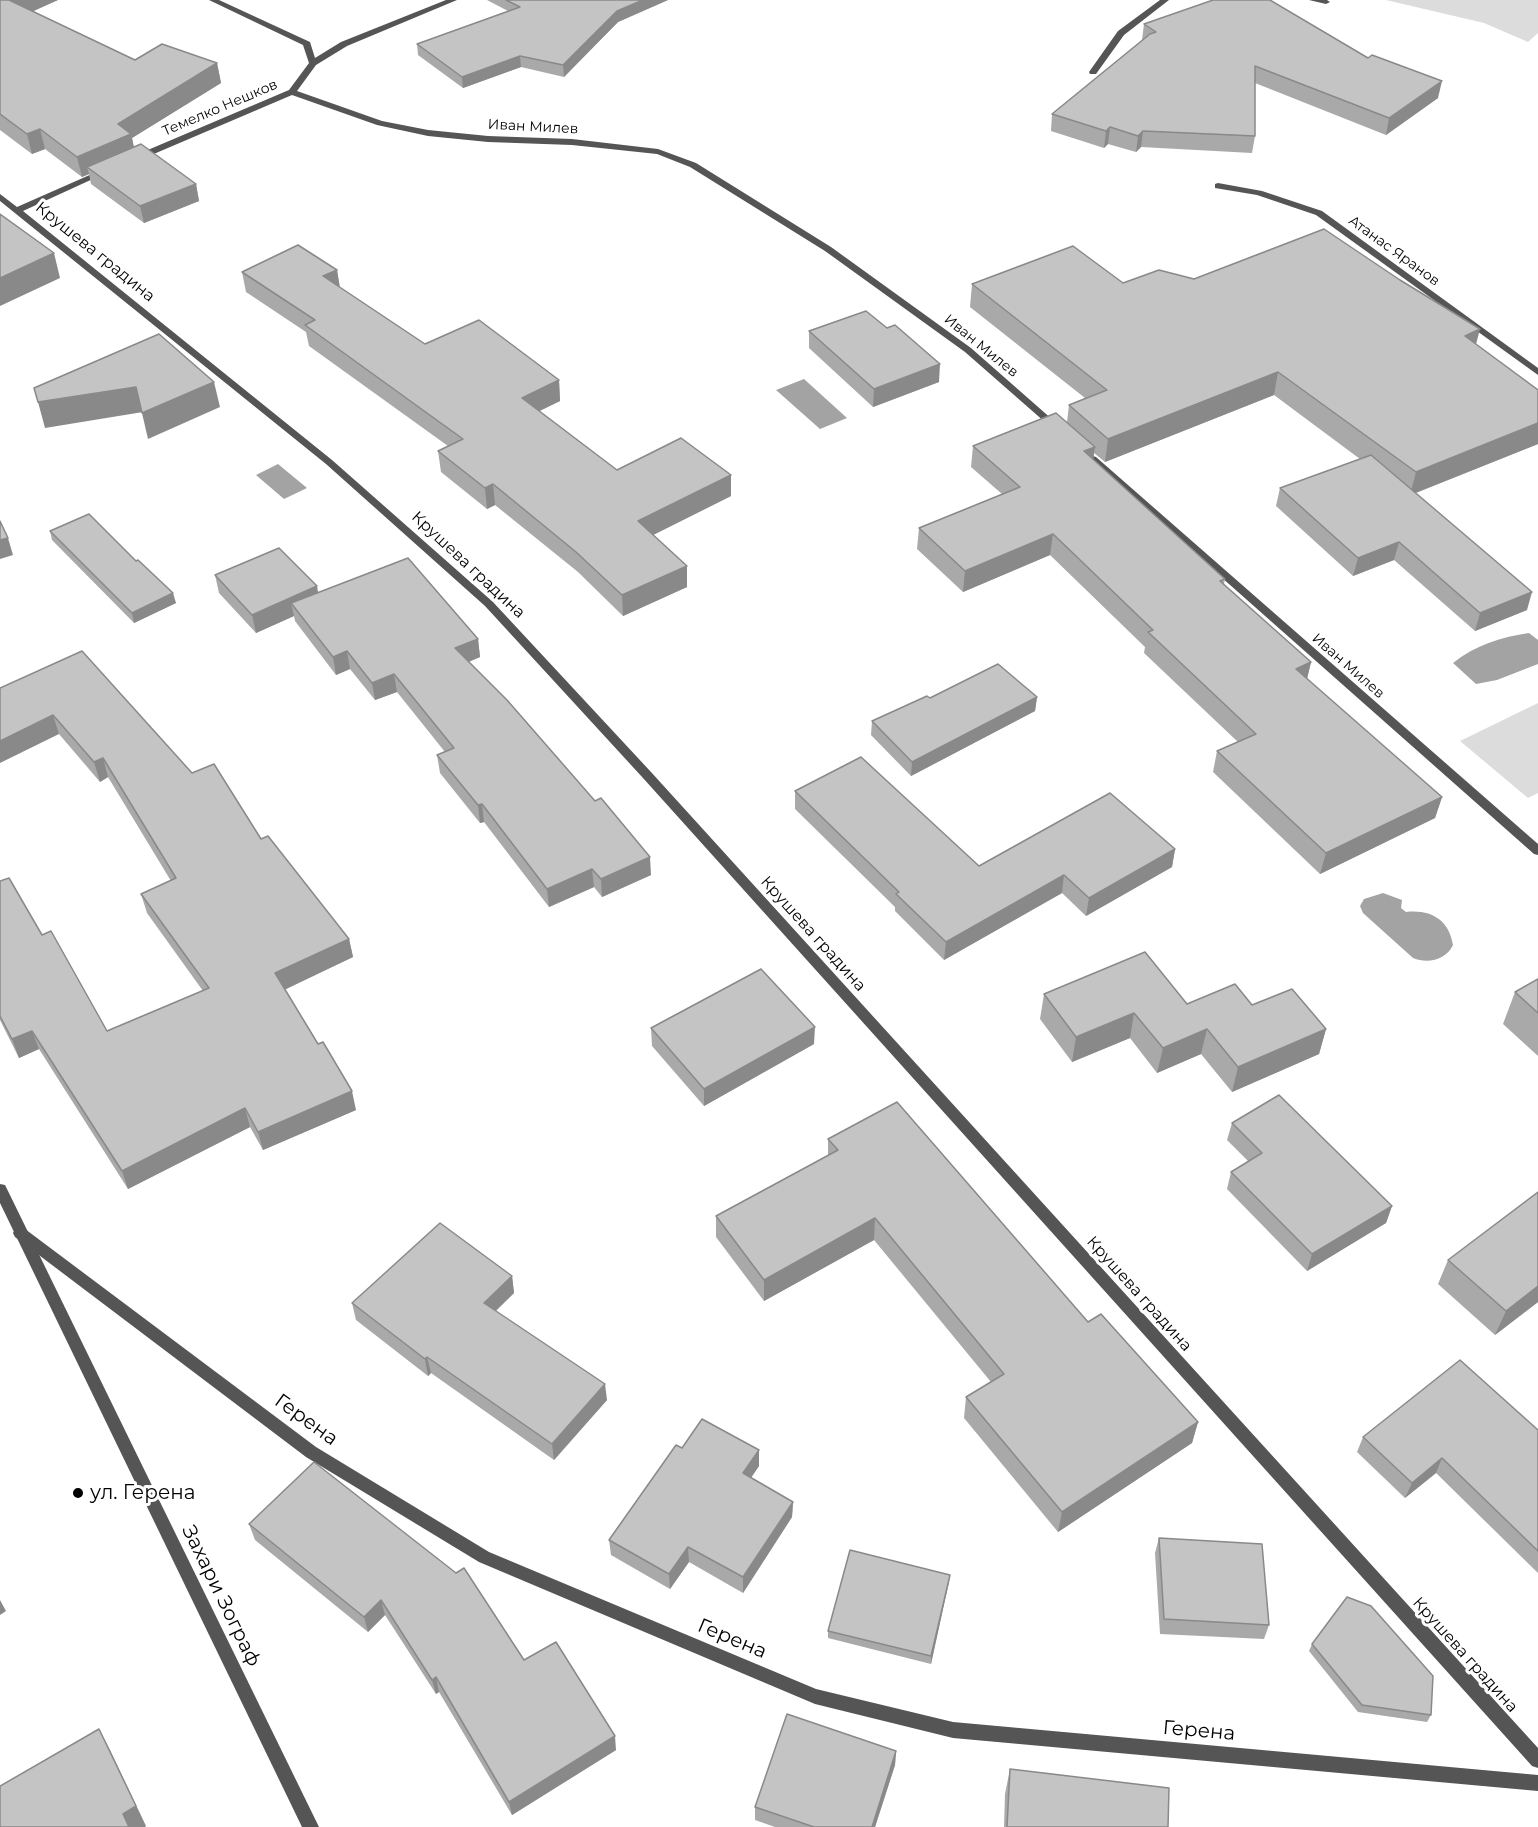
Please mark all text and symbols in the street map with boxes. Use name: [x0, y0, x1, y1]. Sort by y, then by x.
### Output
street label: Темелко Нешков: [160, 76, 280, 140]
street label: Иван Милев: [487, 116, 579, 138]
street label: Крушева градина: [31, 198, 159, 306]
street label: Атанас Яранов: [1345, 212, 1443, 290]
street label: Иван Милев: [941, 311, 1021, 381]
street label: Крушева градина: [407, 507, 529, 623]
street label: Иван Милев: [1308, 630, 1388, 702]
street label: Крушева градина: [756, 873, 870, 995]
street label: Крушева градина: [1082, 1233, 1196, 1355]
street label: Герена: [270, 1389, 342, 1451]
place label: ул. Герена: [90, 1481, 195, 1505]
marker: ул. Герена: [71, 1486, 85, 1500]
street label: Захари Зограф: [176, 1521, 266, 1671]
street label: Крушева градина: [1408, 1594, 1522, 1716]
street label: Герена: [694, 1614, 770, 1664]
street label: Герена: [1162, 1716, 1236, 1746]

